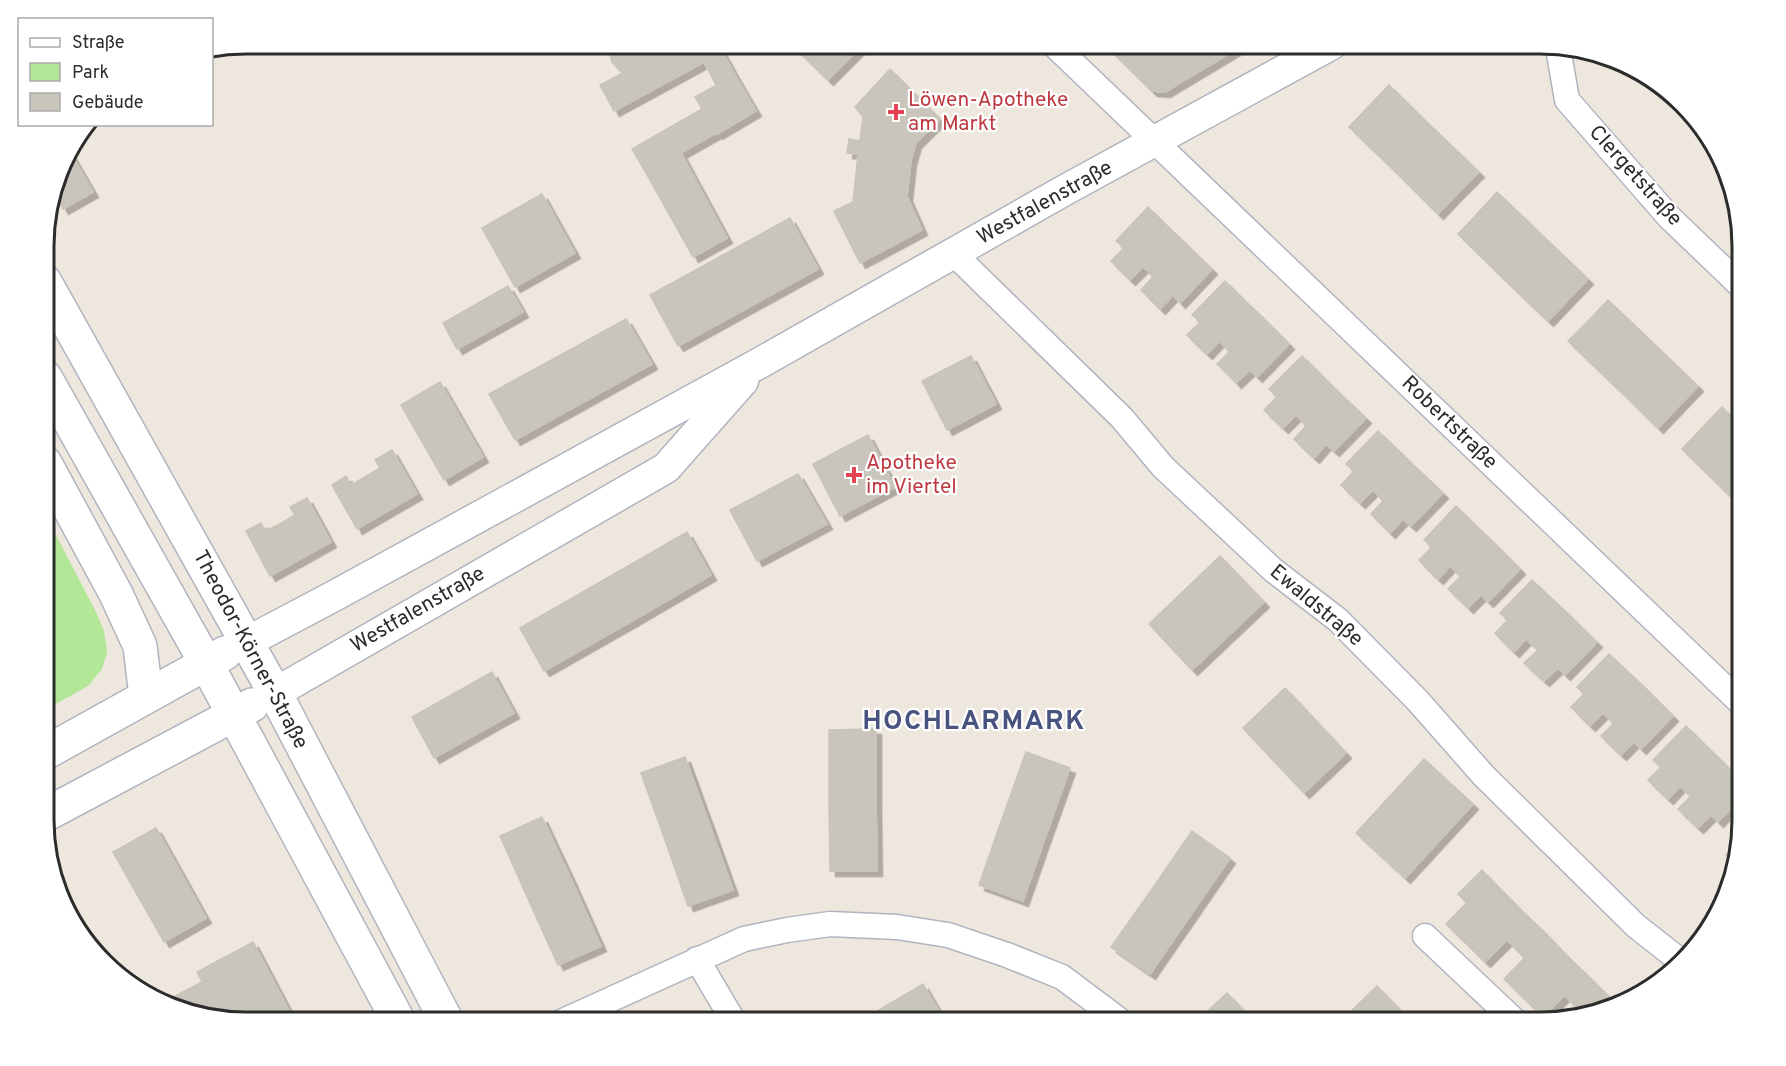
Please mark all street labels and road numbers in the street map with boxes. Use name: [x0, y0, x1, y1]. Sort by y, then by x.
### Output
street label: Clergetstraße: [1582, 120, 1688, 232]
street label: Westfalenstraße: [972, 155, 1118, 251]
street label: Robertstraße: [1395, 370, 1503, 476]
street label: Theodor-Körner-Straße: [186, 546, 314, 754]
street label: Ewaldstraße: [1264, 559, 1368, 653]
street label: Westfalenstraße: [346, 561, 490, 659]

